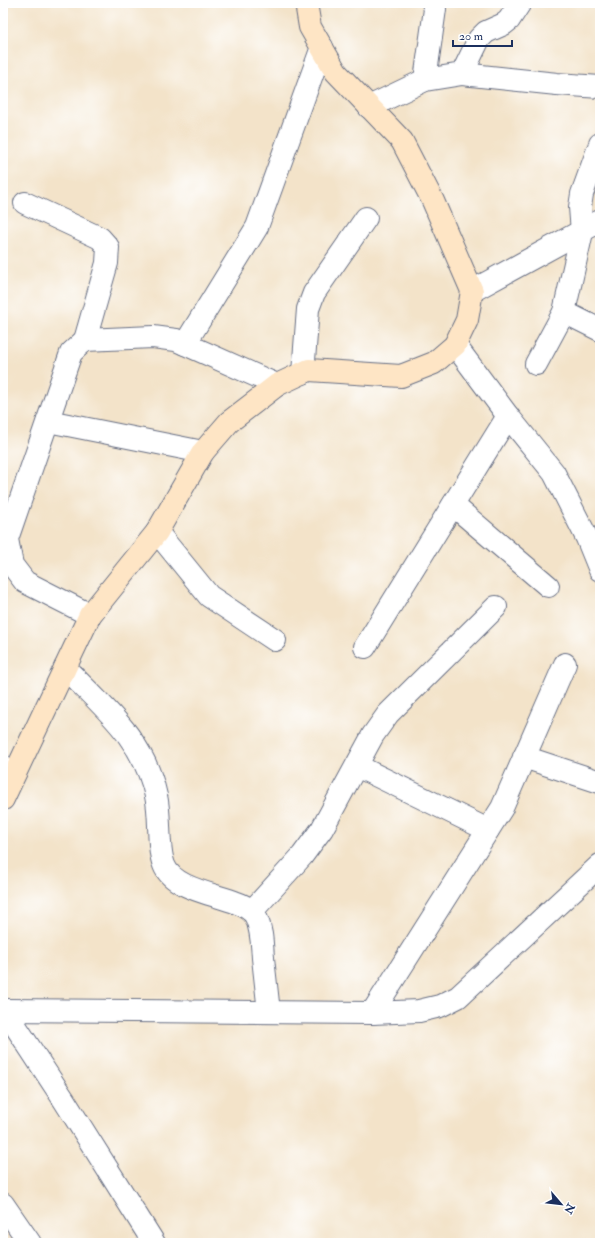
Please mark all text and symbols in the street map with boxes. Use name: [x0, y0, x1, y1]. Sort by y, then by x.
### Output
scale bar: [453, 22, 512, 48]
text: 20 m: [459, 29, 484, 44]
north arrow: [541, 1184, 581, 1224]
text: N: [561, 1200, 578, 1217]

